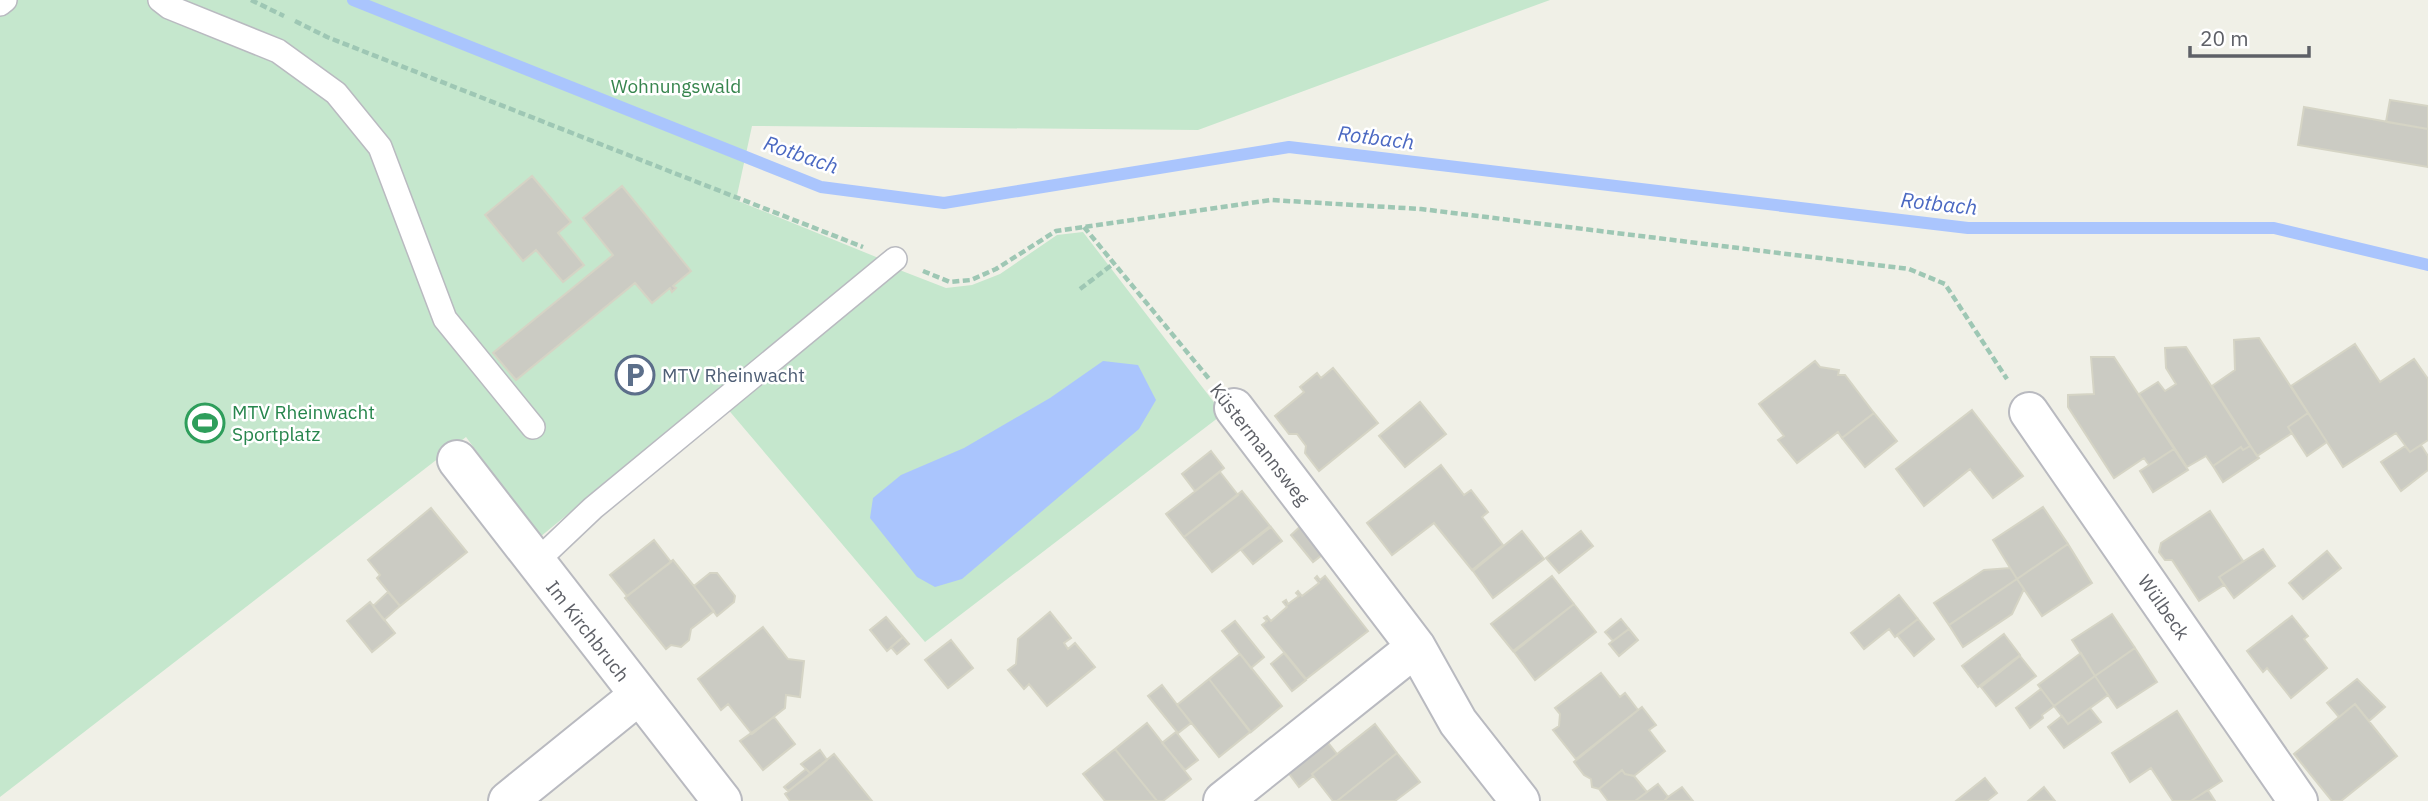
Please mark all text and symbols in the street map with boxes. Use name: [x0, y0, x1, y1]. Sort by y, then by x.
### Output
scale bar: [2190, 14, 2309, 58]
text: 20 m: [2200, 24, 2249, 52]
park label: Wohnungswald: [611, 74, 741, 98]
water label: Rotbach: [1336, 118, 1416, 156]
water label: Rotbach: [760, 128, 842, 180]
water label: Rotbach: [1899, 185, 1979, 221]
parking icon: MTV Rheinwacht: [614, 354, 656, 396]
place label: MTV Rheinwacht: [662, 363, 805, 387]
street label: Küstermannsweg: [1205, 378, 1315, 510]
place label: MTV Rheinwacht Sportplatz: [232, 400, 375, 446]
sports icon: MTV Rheinwacht Sportplatz: [184, 402, 226, 444]
street label: Wülbeck: [2133, 570, 2195, 644]
street label: Im Kirchbruch: [541, 576, 635, 686]

